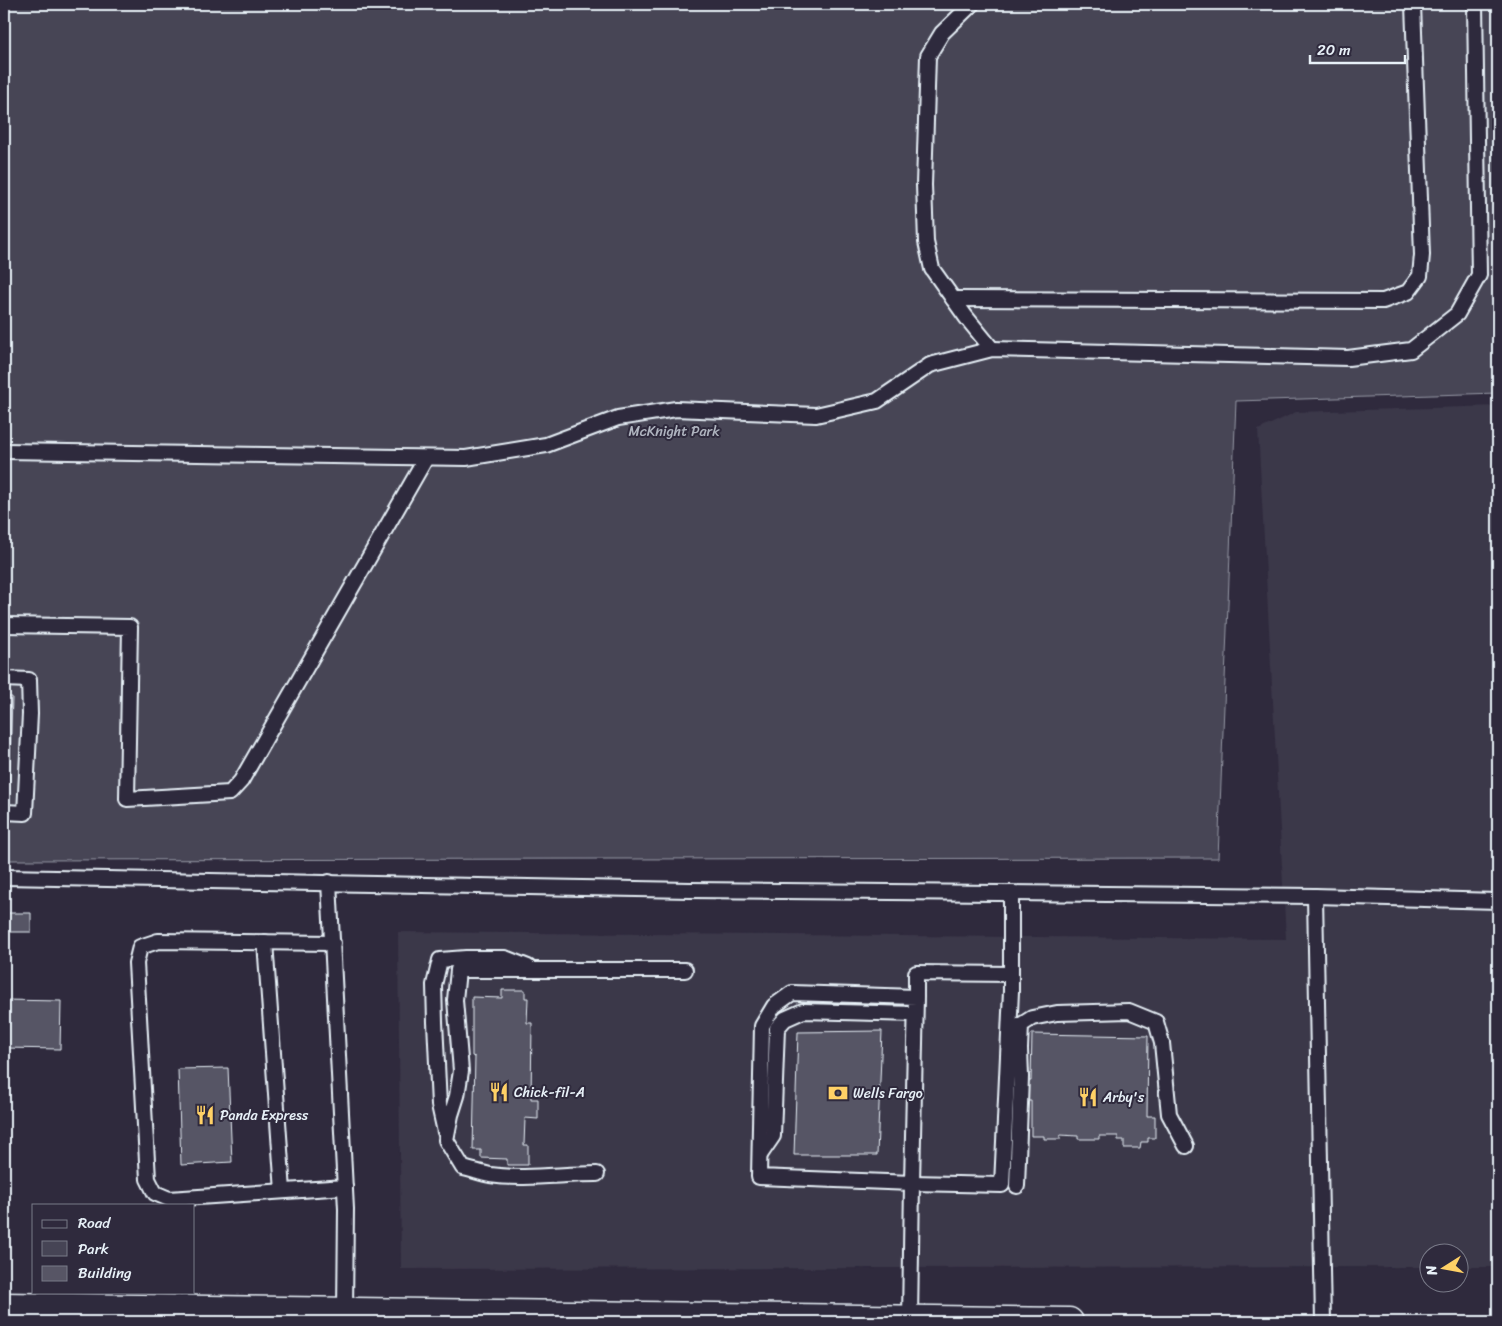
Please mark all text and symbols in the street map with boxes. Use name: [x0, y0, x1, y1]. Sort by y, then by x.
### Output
scale bar: [1310, 32, 1404, 64]
text: 20 m: [1317, 37, 1351, 63]
park label: McKnight Park: [628, 419, 720, 444]
place label: Chick-fil-A: [514, 1080, 585, 1105]
restaurant icon: Chick-fil-A: [488, 1081, 510, 1103]
place label: Wells Fargo: [853, 1081, 923, 1106]
bank icon: Wells Fargo: [827, 1082, 849, 1104]
place label: Arby's: [1102, 1085, 1145, 1110]
restaurant icon: Arby's: [1077, 1086, 1099, 1108]
place label: Panda Express: [220, 1103, 309, 1128]
restaurant icon: Panda Express: [194, 1104, 216, 1126]
legend: [32, 1204, 195, 1294]
text: Road: [78, 1210, 111, 1236]
text: Park: [78, 1236, 109, 1262]
north arrow: [1420, 1244, 1470, 1294]
text: Building: [78, 1260, 132, 1286]
text: N: [1418, 1263, 1445, 1279]

